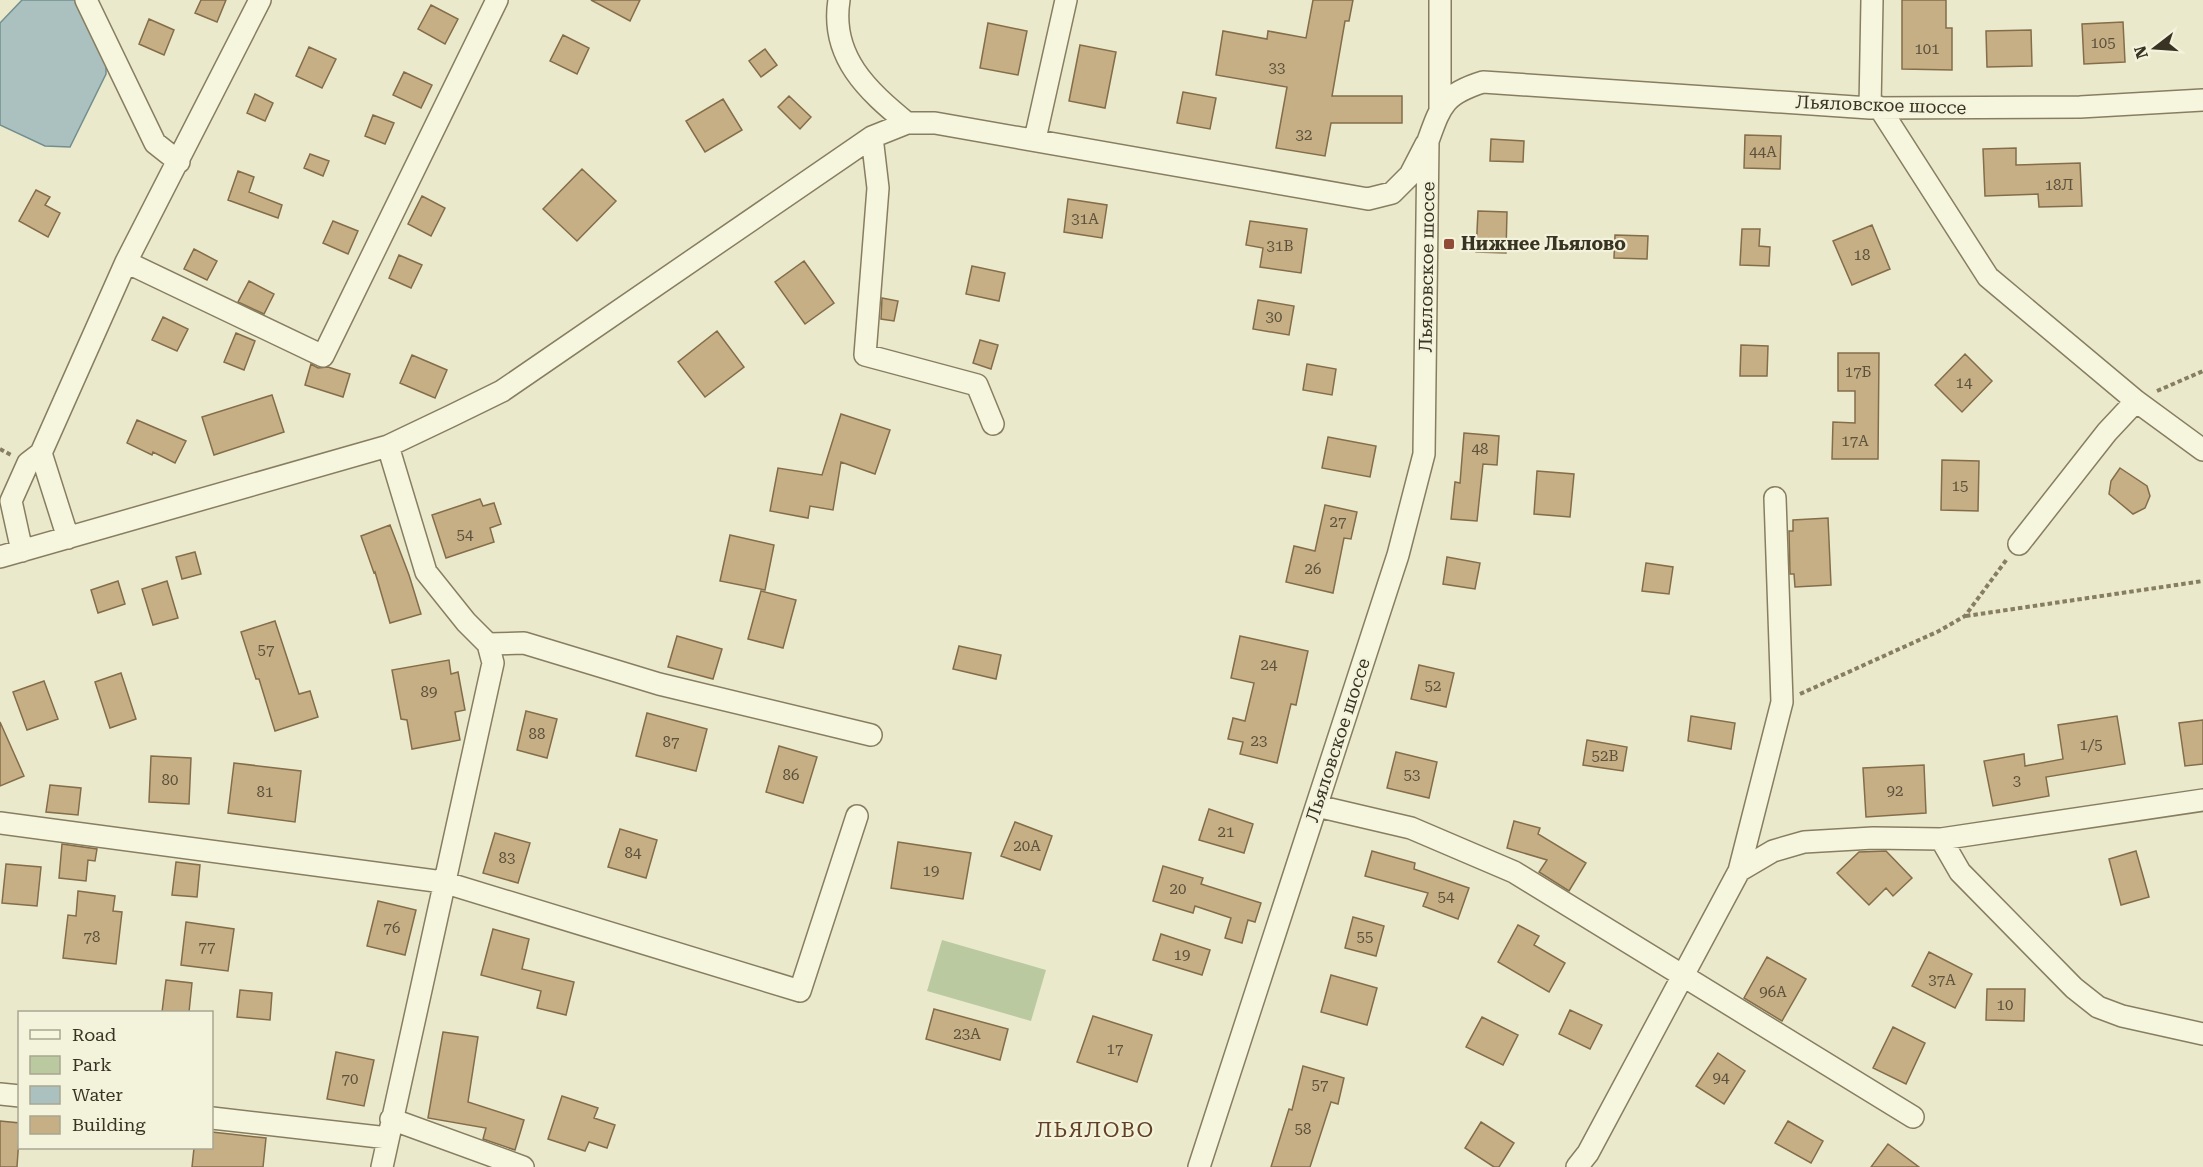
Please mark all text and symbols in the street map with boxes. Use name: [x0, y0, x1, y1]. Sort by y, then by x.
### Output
north arrow: [2125, 18, 2185, 78]
house number: 105: [2090, 34, 2116, 52]
house number: 101: [1914, 40, 1940, 58]
text: N: [2130, 44, 2152, 61]
house number: 33: [1269, 59, 1285, 77]
street label: Льяловское шоссе: [1795, 91, 1967, 118]
house number: 32: [1296, 126, 1312, 144]
house number: 44А: [1749, 143, 1777, 161]
house number: 18Л: [2045, 176, 2073, 194]
street label: Льяловское шоссе: [1415, 181, 1438, 353]
house number: 31А: [1071, 210, 1099, 228]
place label: Нижнее Льялово: [1461, 233, 1626, 254]
house number: 31В: [1267, 237, 1293, 255]
marker: Нижнее Льялово: [1442, 237, 1456, 251]
house number: 18: [1854, 246, 1870, 264]
house number: 30: [1266, 308, 1282, 326]
house number: 17Б: [1845, 363, 1872, 381]
house number: 14: [1956, 374, 1973, 392]
house number: 17А: [1841, 432, 1869, 450]
house number: 48: [1472, 440, 1488, 458]
house number: 15: [1952, 477, 1968, 495]
house number: 27: [1330, 513, 1346, 531]
house number: 54: [457, 526, 474, 544]
house number: 26: [1305, 560, 1321, 578]
house number: 57: [258, 641, 274, 659]
street label: Льяловское шоссе: [1301, 655, 1374, 824]
house number: 24: [1261, 656, 1278, 674]
house number: 52: [1425, 677, 1441, 695]
house number: 89: [421, 683, 437, 701]
house number: 88: [529, 725, 545, 743]
house number: 23: [1251, 732, 1267, 750]
house number: 87: [663, 733, 679, 751]
house number: 1/5: [2079, 736, 2103, 754]
house number: 52В: [1592, 747, 1618, 765]
house number: 86: [783, 766, 799, 784]
house number: 53: [1404, 766, 1420, 784]
house number: 80: [162, 771, 178, 789]
house number: 3: [2013, 772, 2021, 790]
house number: 92: [1887, 782, 1903, 800]
house number: 81: [257, 783, 273, 801]
house number: 21: [1218, 823, 1234, 841]
house number: 20А: [1013, 837, 1041, 855]
house number: 84: [625, 844, 642, 862]
house number: 83: [499, 849, 515, 867]
house number: 19: [923, 862, 939, 880]
house number: 20: [1170, 880, 1186, 898]
house number: 54: [1438, 888, 1455, 906]
house number: 76: [384, 919, 400, 937]
house number: 78: [84, 928, 100, 946]
house number: 55: [1357, 928, 1373, 946]
house number: 77: [199, 938, 215, 956]
house number: 19: [1174, 946, 1190, 964]
house number: 37А: [1928, 971, 1956, 989]
house number: 96А: [1759, 983, 1787, 1001]
house number: 10: [1997, 996, 2013, 1014]
legend: [18, 1011, 213, 1149]
text: Road: [72, 1024, 117, 1045]
house number: 23А: [953, 1025, 981, 1043]
house number: 17: [1107, 1040, 1123, 1058]
text: Park: [72, 1054, 112, 1075]
house number: 94: [1713, 1069, 1730, 1087]
house number: 70: [342, 1070, 358, 1088]
house number: 57: [1312, 1076, 1328, 1094]
text: Water: [72, 1084, 123, 1105]
text: Building: [72, 1114, 146, 1135]
district label: ЛЬЯЛОВО: [1035, 1118, 1155, 1142]
house number: 58: [1295, 1120, 1311, 1138]

